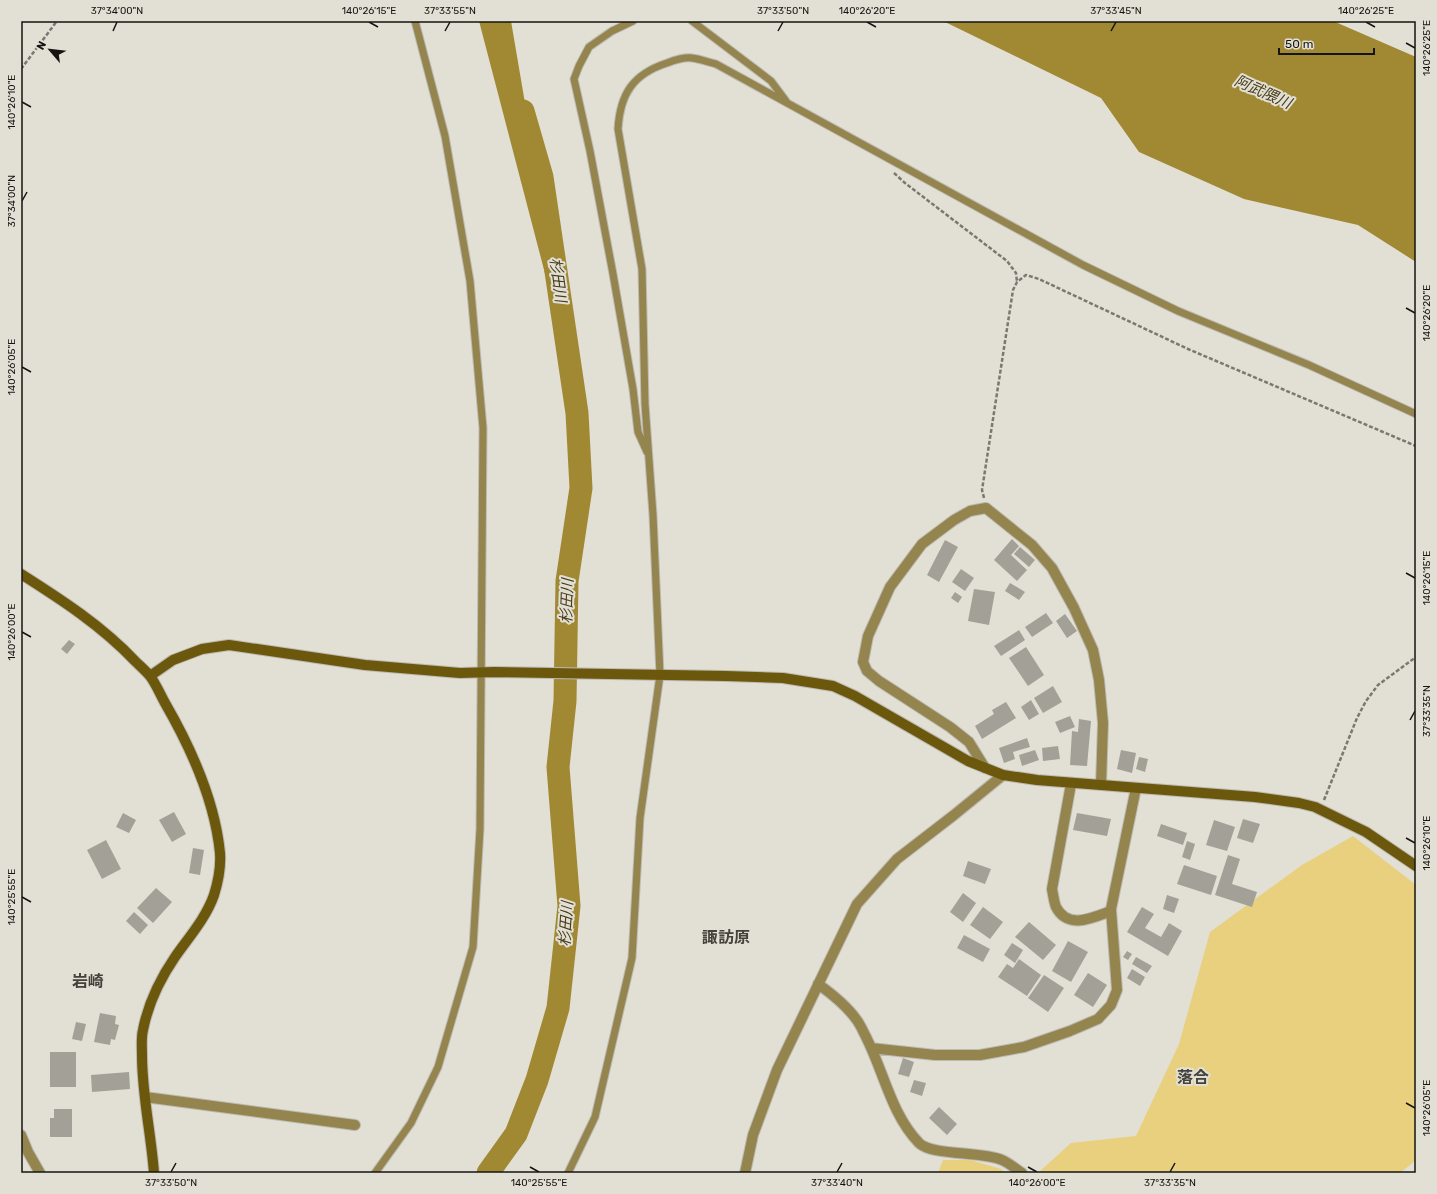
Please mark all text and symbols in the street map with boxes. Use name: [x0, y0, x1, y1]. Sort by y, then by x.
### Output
text: 37°34'00"N: [91, 5, 143, 17]
text: 140°26'15"E: [342, 5, 396, 17]
text: 37°33'55"N: [424, 5, 476, 17]
text: 37°33'50"N: [757, 5, 809, 17]
text: 140°26'20"E: [839, 5, 895, 17]
text: 37°33'45"N: [1090, 5, 1142, 17]
text: 140°26'25"E: [1338, 5, 1394, 17]
text: 140°26'25"E: [1421, 20, 1433, 76]
north arrow: [30, 30, 70, 70]
scale bar: [1279, 30, 1374, 56]
text: 50 m: [1285, 37, 1313, 51]
text: N: [34, 39, 49, 52]
water label: 阿武隈川: [1232, 72, 1296, 113]
text: 140°26'10"E: [6, 75, 18, 129]
text: 37°34'00"N: [6, 175, 18, 227]
water label: 杉田川: [546, 256, 570, 306]
text: 140°26'20"E: [1421, 285, 1433, 341]
text: 140°26'05"E: [6, 339, 18, 395]
text: 140°26'15"E: [1421, 551, 1433, 605]
water label: 杉田川: [557, 576, 577, 624]
text: 140°26'00"E: [6, 604, 18, 660]
text: 37°33'35"N: [1421, 685, 1433, 737]
text: 140°26'10"E: [1421, 816, 1433, 870]
text: 140°25'55"E: [6, 869, 18, 925]
water label: 杉田川: [555, 899, 577, 947]
district label: 諏訪原: [702, 928, 750, 947]
district label: 岩崎: [72, 972, 104, 991]
district label: 落合: [1177, 1068, 1209, 1087]
text: 140°26'05"E: [1421, 1080, 1433, 1136]
text: 37°33'50"N: [145, 1177, 197, 1189]
text: 140°25'55"E: [511, 1177, 567, 1189]
text: 37°33'40"N: [811, 1177, 863, 1189]
text: 140°26'00"E: [1009, 1177, 1065, 1189]
text: 37°33'35"N: [1144, 1177, 1196, 1189]

